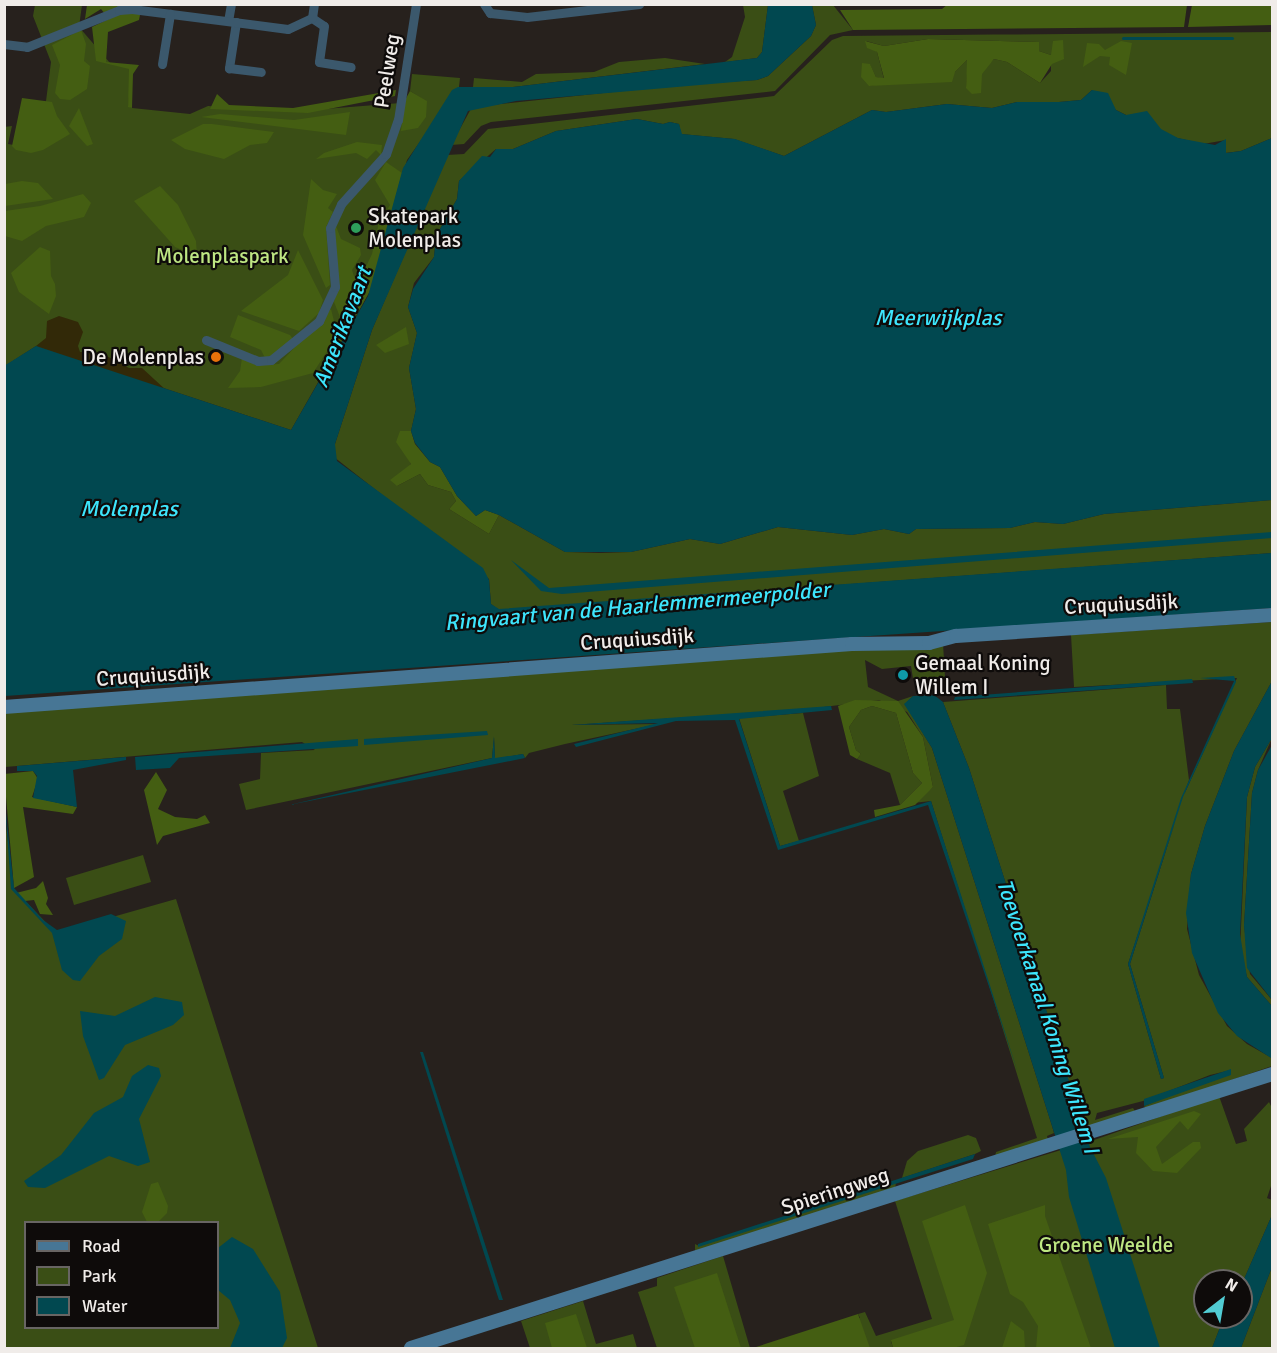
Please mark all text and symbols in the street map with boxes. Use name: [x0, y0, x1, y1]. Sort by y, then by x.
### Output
street label: Peelweg: [369, 32, 405, 110]
place label: Skatepark Molenplas: [368, 203, 461, 253]
marker: Skatepark Molenplas: [349, 221, 363, 235]
park label: Molenplaspark: [156, 243, 288, 269]
water label: Amerikavaart: [307, 263, 377, 391]
water label: Meerwijkplas: [875, 305, 1001, 331]
place label: De Molenplas: [82, 344, 204, 370]
marker: De Molenplas: [209, 350, 223, 364]
water label: Molenplas: [80, 496, 178, 522]
water label: Ringvaart van de Haarlemmermeerpolder: [444, 576, 830, 636]
street label: Cruquiusdijk: [1063, 588, 1179, 620]
street label: Cruquiusdijk: [579, 622, 695, 656]
place label: Gemaal Koning Willem I: [915, 650, 1051, 700]
street label: Cruquiusdijk: [95, 658, 211, 692]
marker: Gemaal Koning Willem I: [896, 668, 910, 682]
water label: Toevoerkanaal Koning Willem I: [991, 876, 1105, 1156]
street label: Spieringweg: [778, 1162, 892, 1220]
legend: [24, 1221, 219, 1329]
park label: Groene Weelde: [1039, 1232, 1173, 1258]
text: Road: [82, 1235, 121, 1257]
text: Park: [82, 1265, 117, 1287]
north arrow: [1193, 1269, 1253, 1329]
text: N: [1221, 1274, 1241, 1297]
text: Water: [82, 1295, 127, 1317]

